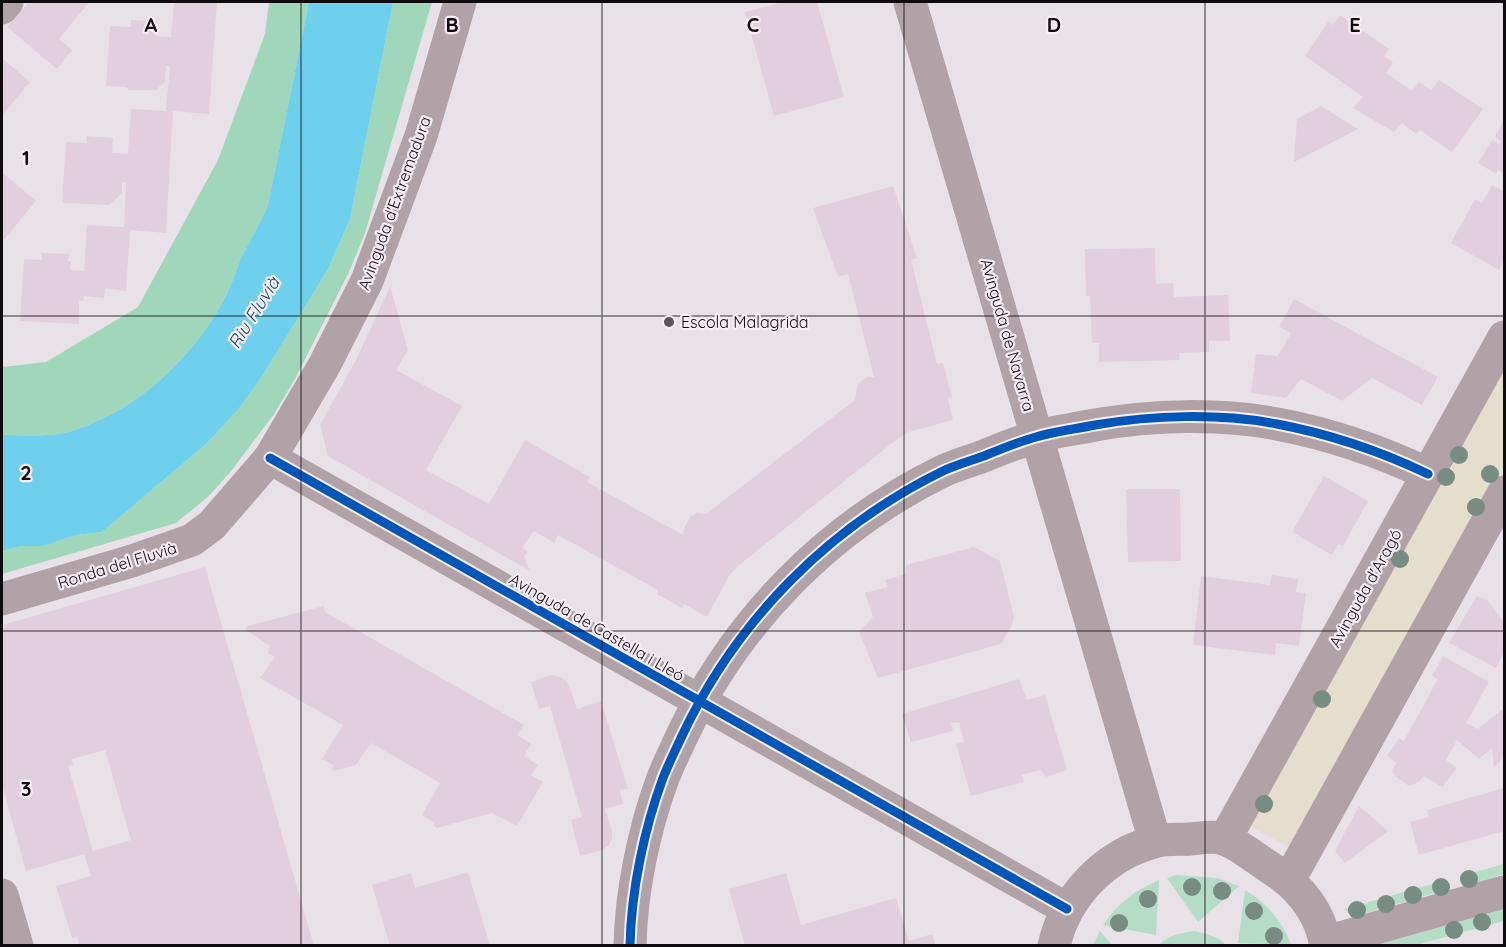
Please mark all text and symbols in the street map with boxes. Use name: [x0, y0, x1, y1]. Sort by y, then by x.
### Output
text: A: [145, 12, 158, 37]
text: B: [445, 12, 459, 37]
text: C: [747, 12, 760, 37]
text: D: [1047, 12, 1061, 37]
text: E: [1349, 12, 1361, 37]
street label: Avinguda d'Extremadura: [353, 113, 435, 293]
text: 1: [22, 145, 30, 170]
street label: Avinguda de Navarra: [977, 256, 1039, 414]
water label: Riu Fluvià: [223, 272, 285, 353]
place label: Escola Malagrida: [681, 312, 809, 332]
marker: Escola Malagrida: [662, 315, 676, 329]
text: 2: [20, 460, 32, 485]
street label: Avinguda d'Aragó: [1324, 525, 1406, 651]
street label: Ronda del Fluvià: [55, 537, 179, 593]
street label: Avinguda de Castella i Lleó: [506, 569, 688, 685]
text: 3: [21, 776, 31, 801]

